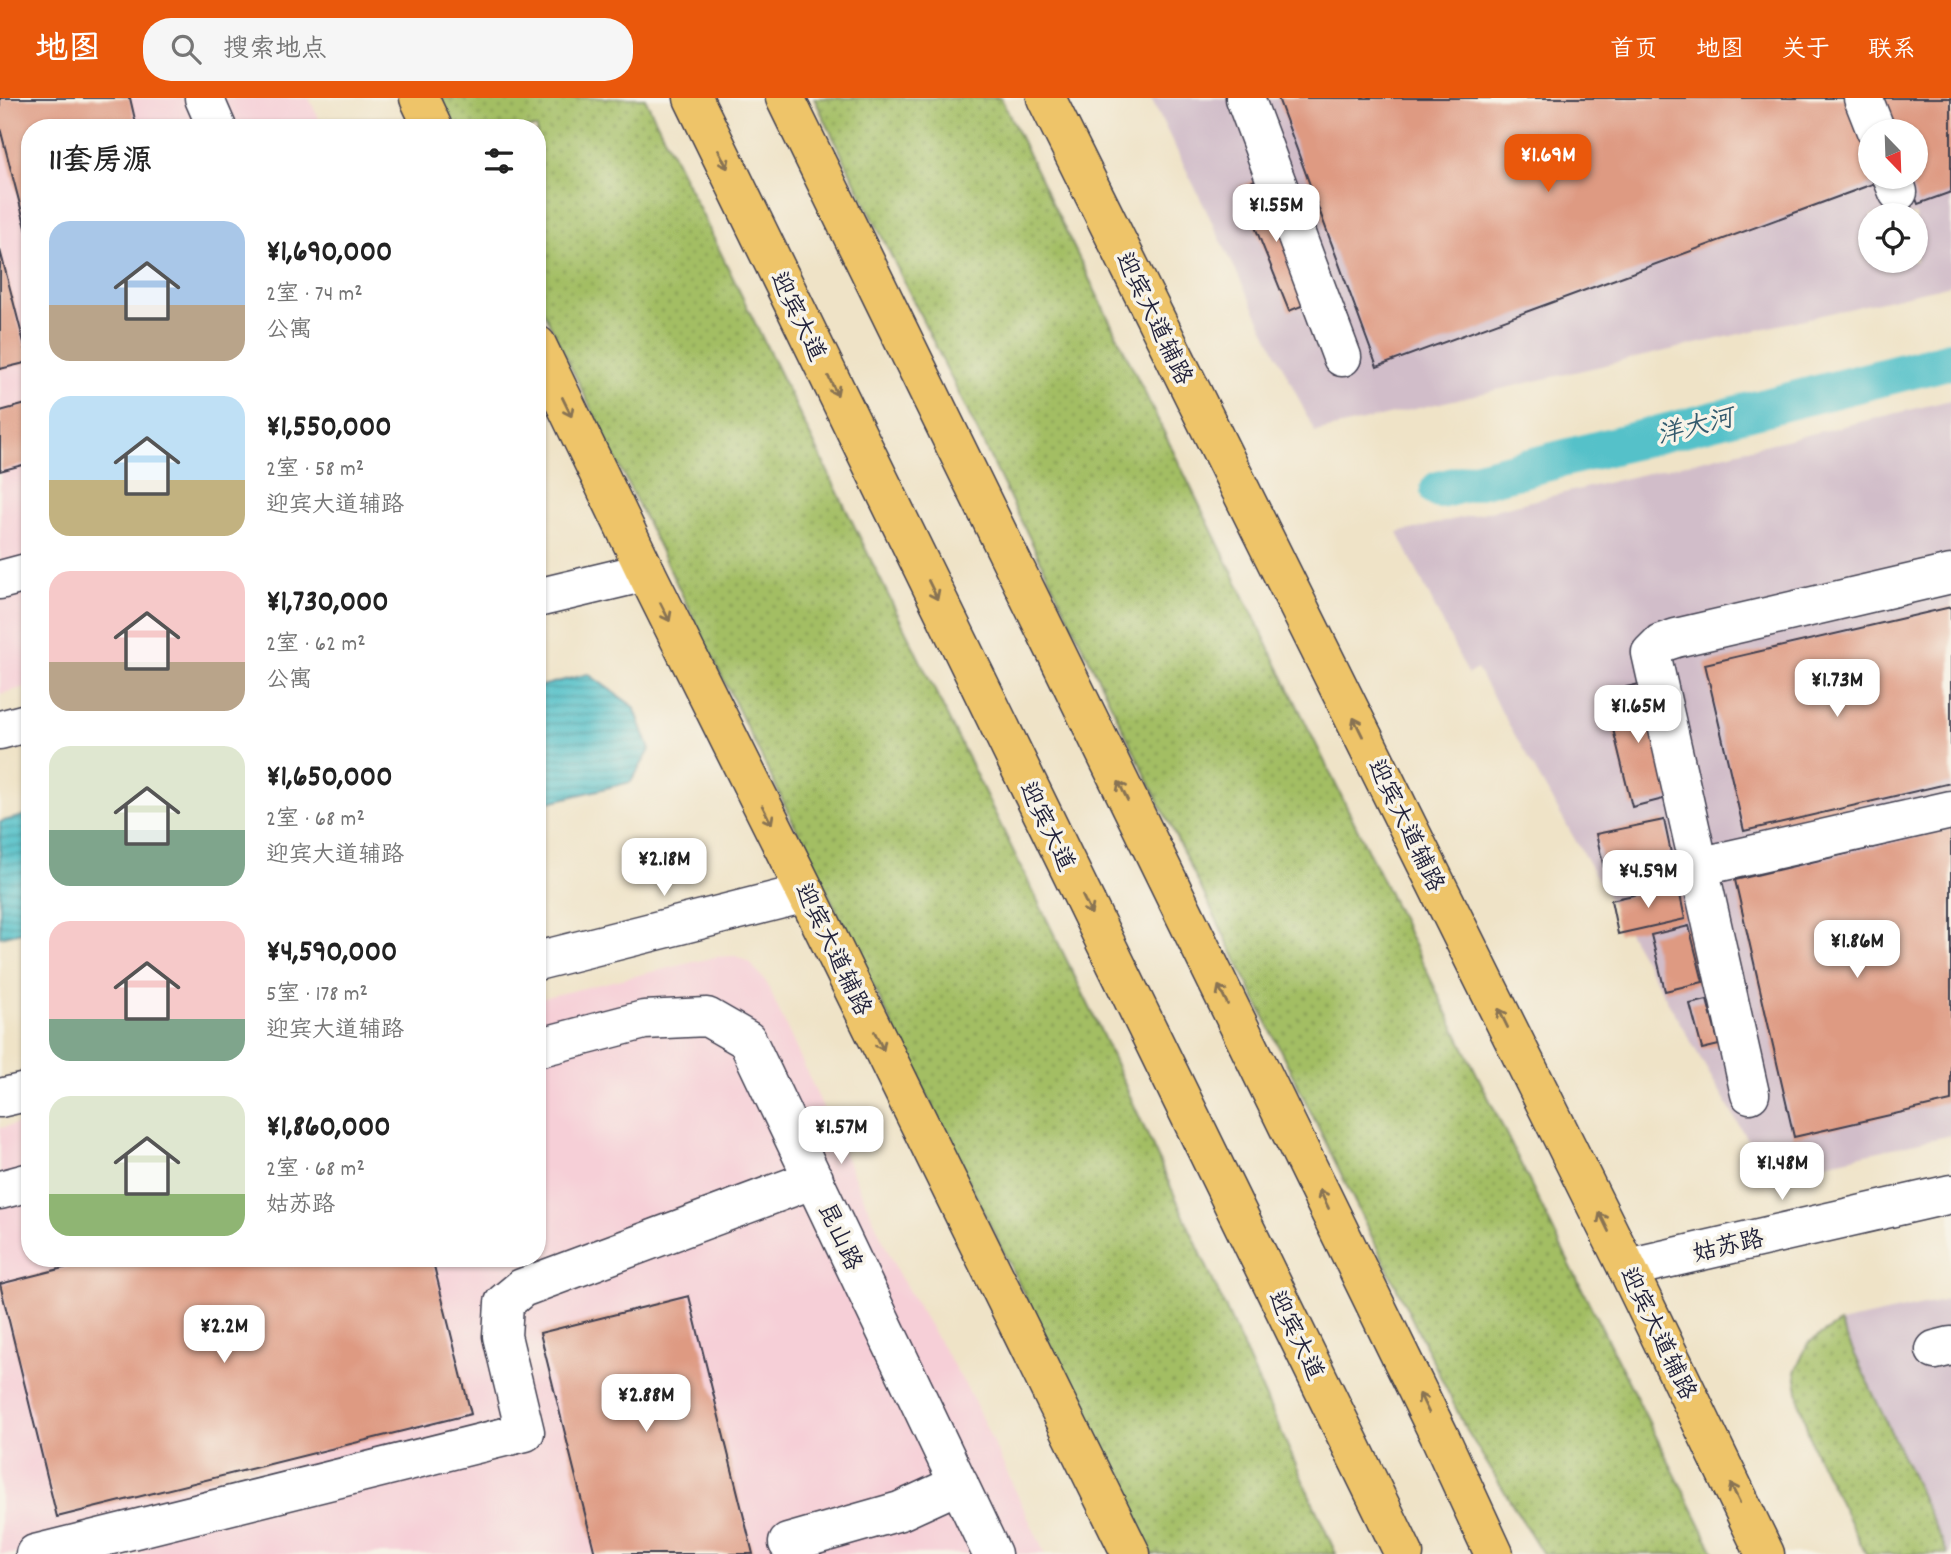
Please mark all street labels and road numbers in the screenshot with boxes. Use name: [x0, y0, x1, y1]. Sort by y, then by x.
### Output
street label: 迎宾大道辅路: [1105, 247, 1199, 391]
street label: 迎宾大道: [760, 267, 833, 368]
street label: 迎宾大道辅路: [1357, 754, 1451, 898]
street label: 迎宾大道: [1009, 777, 1082, 878]
street label: 迎宾大道辅路: [784, 878, 878, 1022]
street label: 昆山路: [808, 1197, 869, 1277]
street label: 姑苏路: [1690, 1223, 1768, 1273]
street label: 迎宾大道辅路: [1609, 1262, 1703, 1406]
street label: 迎宾大道: [1258, 1286, 1331, 1387]

